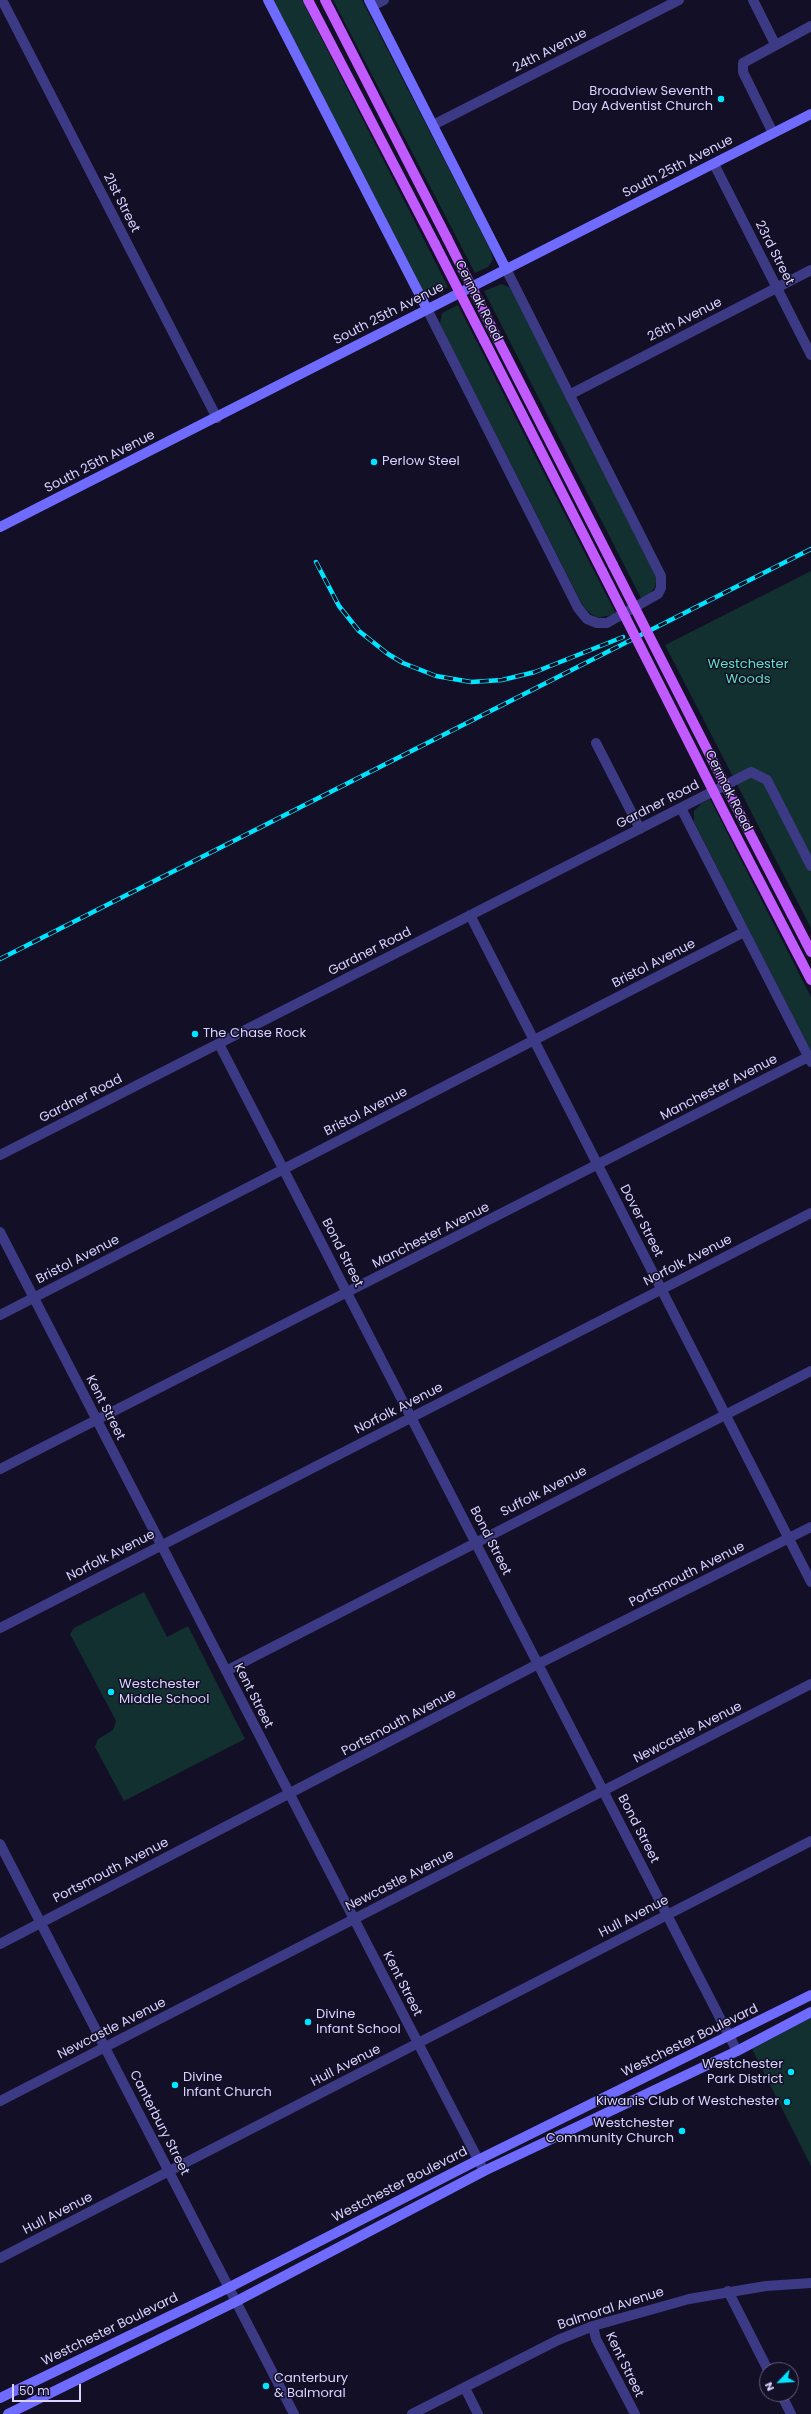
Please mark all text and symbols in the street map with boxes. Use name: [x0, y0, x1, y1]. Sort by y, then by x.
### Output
street label: 24th Avenue: [510, 26, 590, 76]
place label: Broadview Seventh Day Adventist Church: [572, 84, 713, 115]
marker: Broadview Seventh Day Adventist Church: [716, 94, 726, 104]
street label: South 25th Avenue: [620, 132, 736, 202]
street label: 21st Street: [99, 171, 143, 235]
street label: 23rd Street: [751, 218, 797, 288]
street label: Cermak Road: [451, 258, 505, 344]
street label: South 25th Avenue: [331, 279, 447, 349]
street label: 26th Avenue: [645, 295, 725, 345]
street label: South 25th Avenue: [42, 427, 158, 497]
place label: Perlow Steel: [382, 454, 460, 470]
marker: Perlow Steel: [369, 457, 379, 467]
park label: Westchester Woods: [708, 657, 788, 688]
street label: Cermak Road: [701, 748, 755, 834]
street label: Gardner Road: [614, 777, 702, 833]
street label: Gardner Road: [326, 924, 414, 980]
street label: Bristol Avenue: [610, 936, 698, 992]
place label: The Chase Rock: [203, 1026, 306, 1042]
marker: The Chase Rock: [190, 1029, 200, 1039]
street label: Manchester Avenue: [658, 1052, 780, 1124]
street label: Gardner Road: [37, 1071, 125, 1127]
street label: Bristol Avenue: [322, 1084, 410, 1140]
street label: Dover Street: [616, 1182, 666, 1260]
street label: Manchester Avenue: [370, 1200, 492, 1272]
street label: Bond Street: [318, 1216, 366, 1290]
street label: Bristol Avenue: [34, 1232, 122, 1288]
street label: Norfolk Avenue: [641, 1232, 735, 1290]
street label: Kent Street: [82, 1373, 128, 1443]
street label: Norfolk Avenue: [352, 1380, 446, 1438]
street label: Suffolk Avenue: [498, 1463, 590, 1521]
street label: Bond Street: [466, 1504, 514, 1578]
street label: Norfolk Avenue: [64, 1527, 158, 1585]
street label: Portsmouth Avenue: [627, 1539, 747, 1611]
street label: Kent Street: [230, 1661, 276, 1731]
place label: Westchester Middle School: [119, 1677, 209, 1708]
street label: Portsmouth Avenue: [339, 1686, 459, 1760]
marker: Westchester Middle School: [106, 1687, 116, 1697]
street label: Newcastle Avenue: [631, 1699, 745, 1767]
street label: Bond Street: [614, 1792, 662, 1866]
street label: Portsmouth Avenue: [51, 1835, 171, 1907]
street label: Newcastle Avenue: [343, 1847, 457, 1915]
street label: Hull Avenue: [597, 1893, 671, 1941]
street label: Kent Street: [379, 1949, 425, 2019]
street label: Newcastle Avenue: [55, 1995, 169, 2063]
street label: Westchester Boulevard: [619, 2001, 761, 2081]
place label: Divine Infant School: [316, 2007, 401, 2038]
marker: Divine Infant School: [303, 2017, 313, 2027]
street label: Hull Avenue: [309, 2042, 383, 2090]
place label: Westchester Park District: [702, 2057, 783, 2088]
marker: Westchester Park District: [786, 2067, 796, 2077]
street label: Canterbury Street: [126, 2068, 192, 2178]
place label: Divine Infant Church: [183, 2070, 272, 2101]
marker: Divine Infant Church: [170, 2080, 180, 2090]
place label: Kiwanis Club of Westchester: [596, 2094, 779, 2110]
marker: Kiwanis Club of Westchester: [782, 2097, 792, 2107]
place label: Westchester Community Church: [546, 2116, 674, 2147]
marker: Westchester Community Church: [677, 2126, 687, 2136]
street label: Westchester Boulevard: [330, 2144, 470, 2226]
street label: Hull Avenue: [21, 2190, 95, 2238]
street label: Balmoral Avenue: [556, 2284, 666, 2334]
street label: Westchester Boulevard: [39, 2290, 181, 2370]
street label: Kent Street: [602, 2330, 646, 2400]
north arrow: [759, 2362, 799, 2402]
place label: Canterbury & Balmoral: [274, 2371, 348, 2402]
scale bar: [14, 2376, 83, 2402]
text: N: [760, 2380, 778, 2394]
marker: Canterbury & Balmoral: [261, 2381, 271, 2391]
text: 50 m: [19, 2382, 50, 2399]

